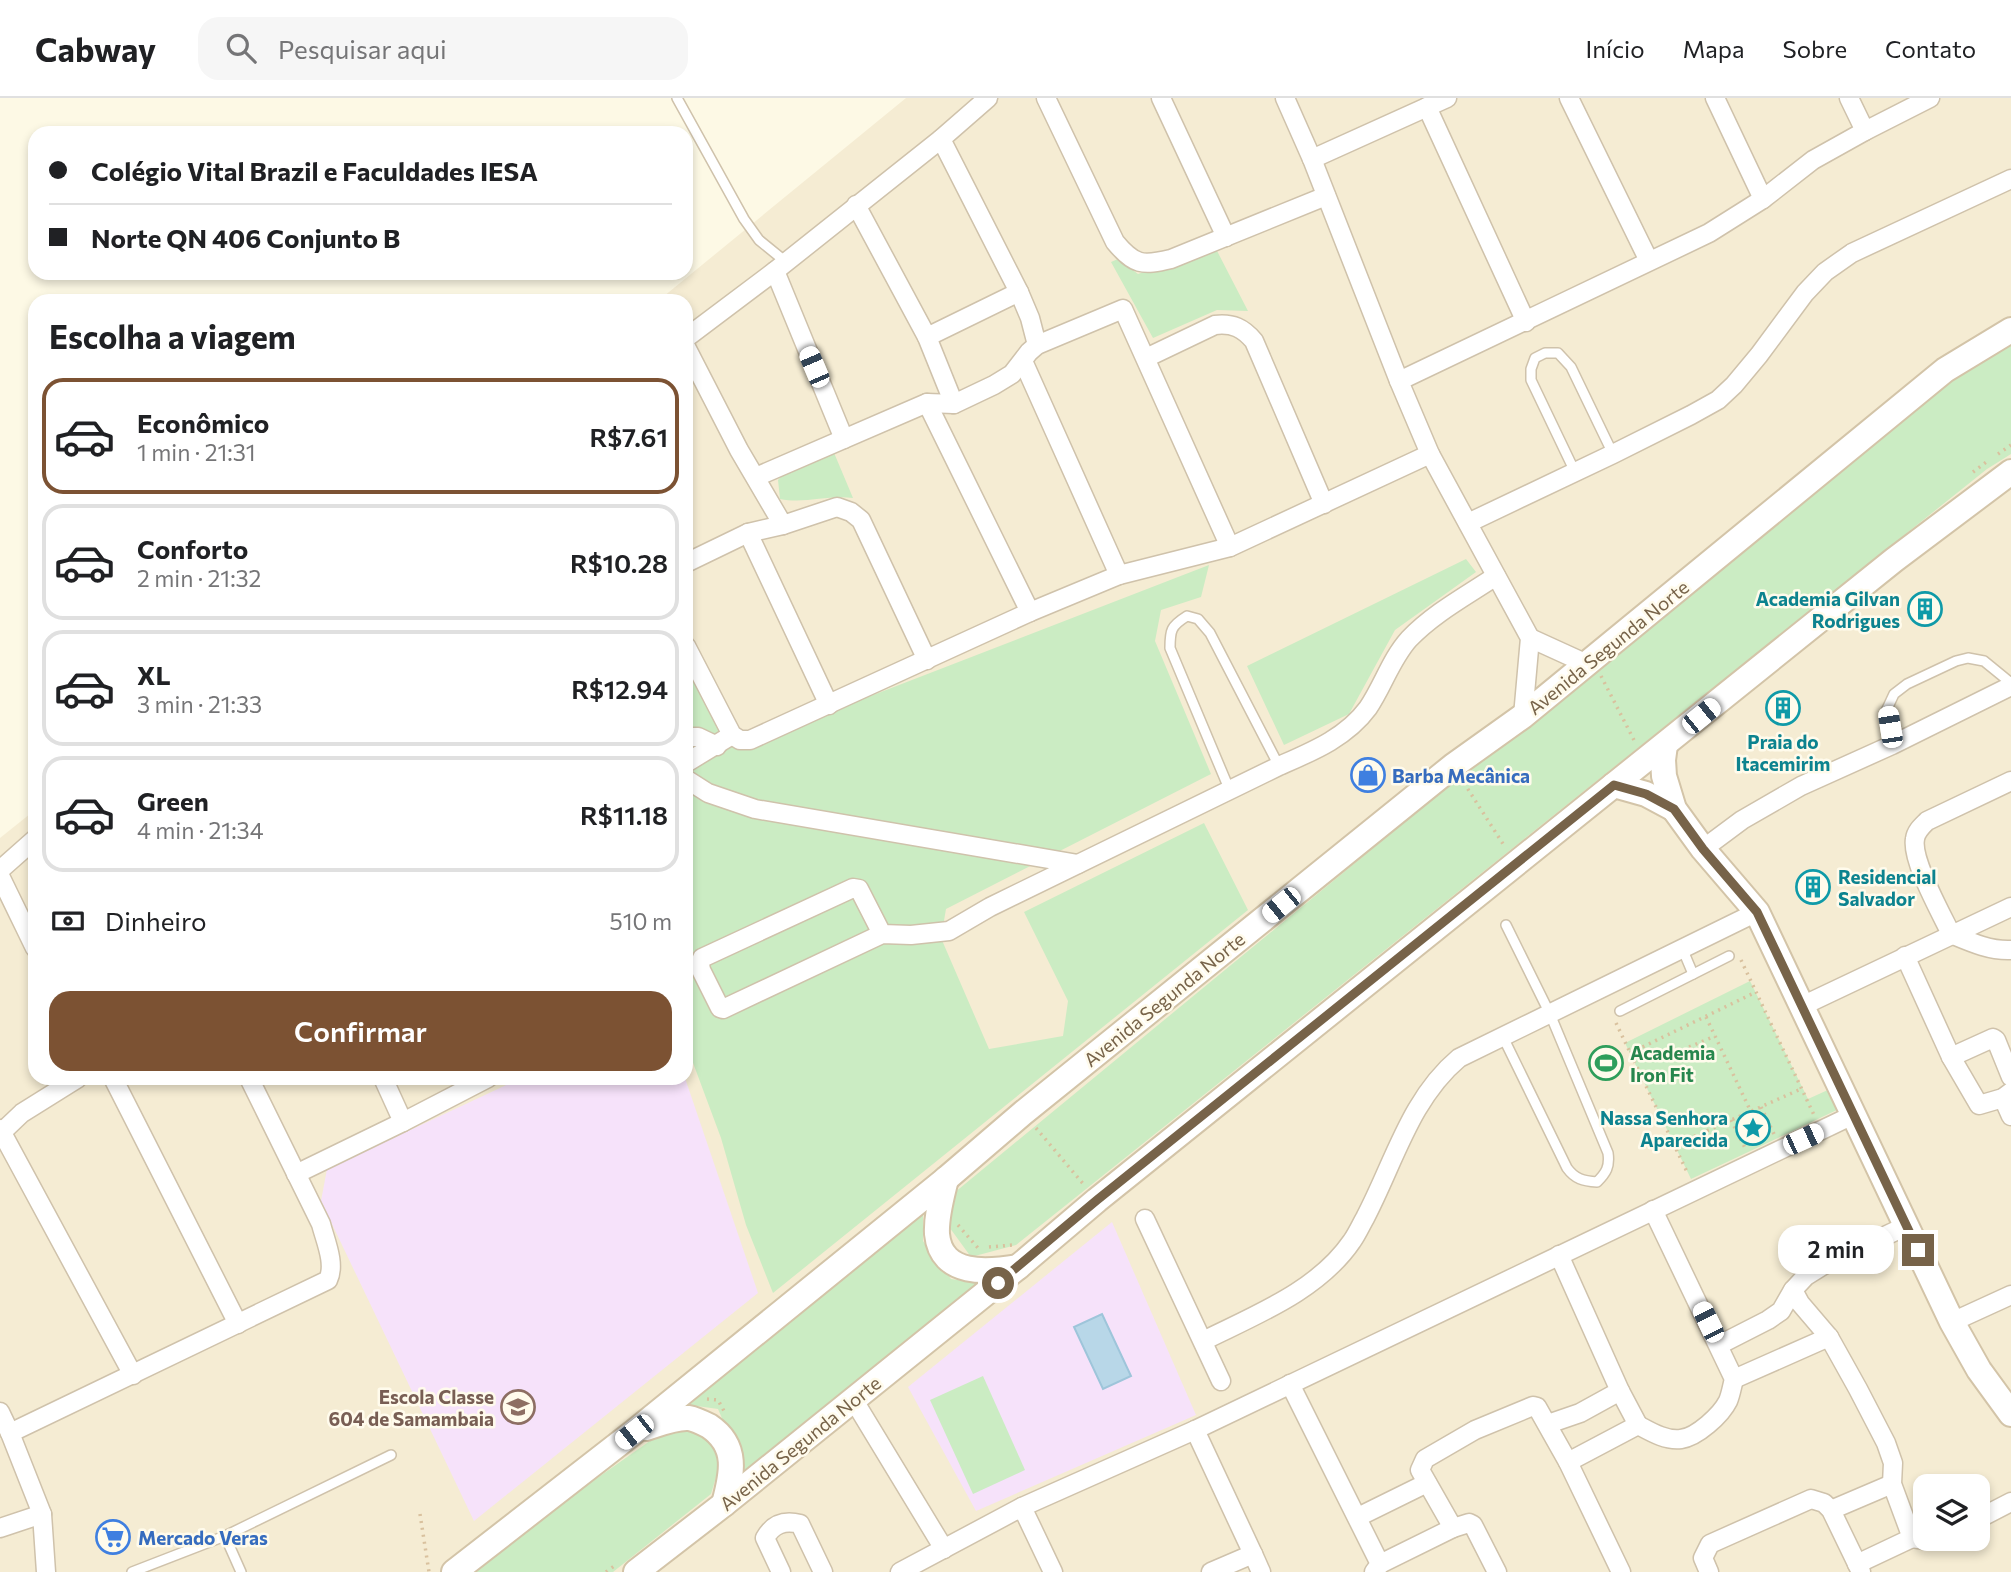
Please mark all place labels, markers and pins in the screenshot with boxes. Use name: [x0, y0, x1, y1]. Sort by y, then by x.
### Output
place label: Academia Gilvan Rodrigues: [1756, 587, 1900, 632]
building icon: Academia Gilvan Rodrigues: [1906, 590, 1944, 628]
building icon: Praia do Itacemirim: [1764, 689, 1802, 727]
place label: Praia do Itacemirim: [1736, 730, 1830, 775]
shop icon: Barba Mecânica: [1349, 756, 1387, 794]
place label: Barba Mecânica: [1392, 764, 1530, 787]
place label: Residencial Salvador: [1838, 865, 1936, 910]
building icon: Residencial Salvador: [1794, 868, 1832, 906]
place label: Academia Iron Fit: [1630, 1041, 1715, 1086]
sports icon: Academia Iron Fit: [1587, 1044, 1625, 1082]
place label: Nassa Senhora Aparecida: [1600, 1106, 1728, 1151]
place icon: Nassa Senhora Aparecida: [1734, 1109, 1772, 1147]
place label: Escola Classe 604 de Samambaia: [328, 1385, 494, 1430]
school or university icon: Escola Classe 604 de Samambaia: [499, 1388, 537, 1426]
supermarket icon: Mercado Veras: [94, 1518, 132, 1556]
place label: Mercado Veras: [138, 1526, 268, 1549]

